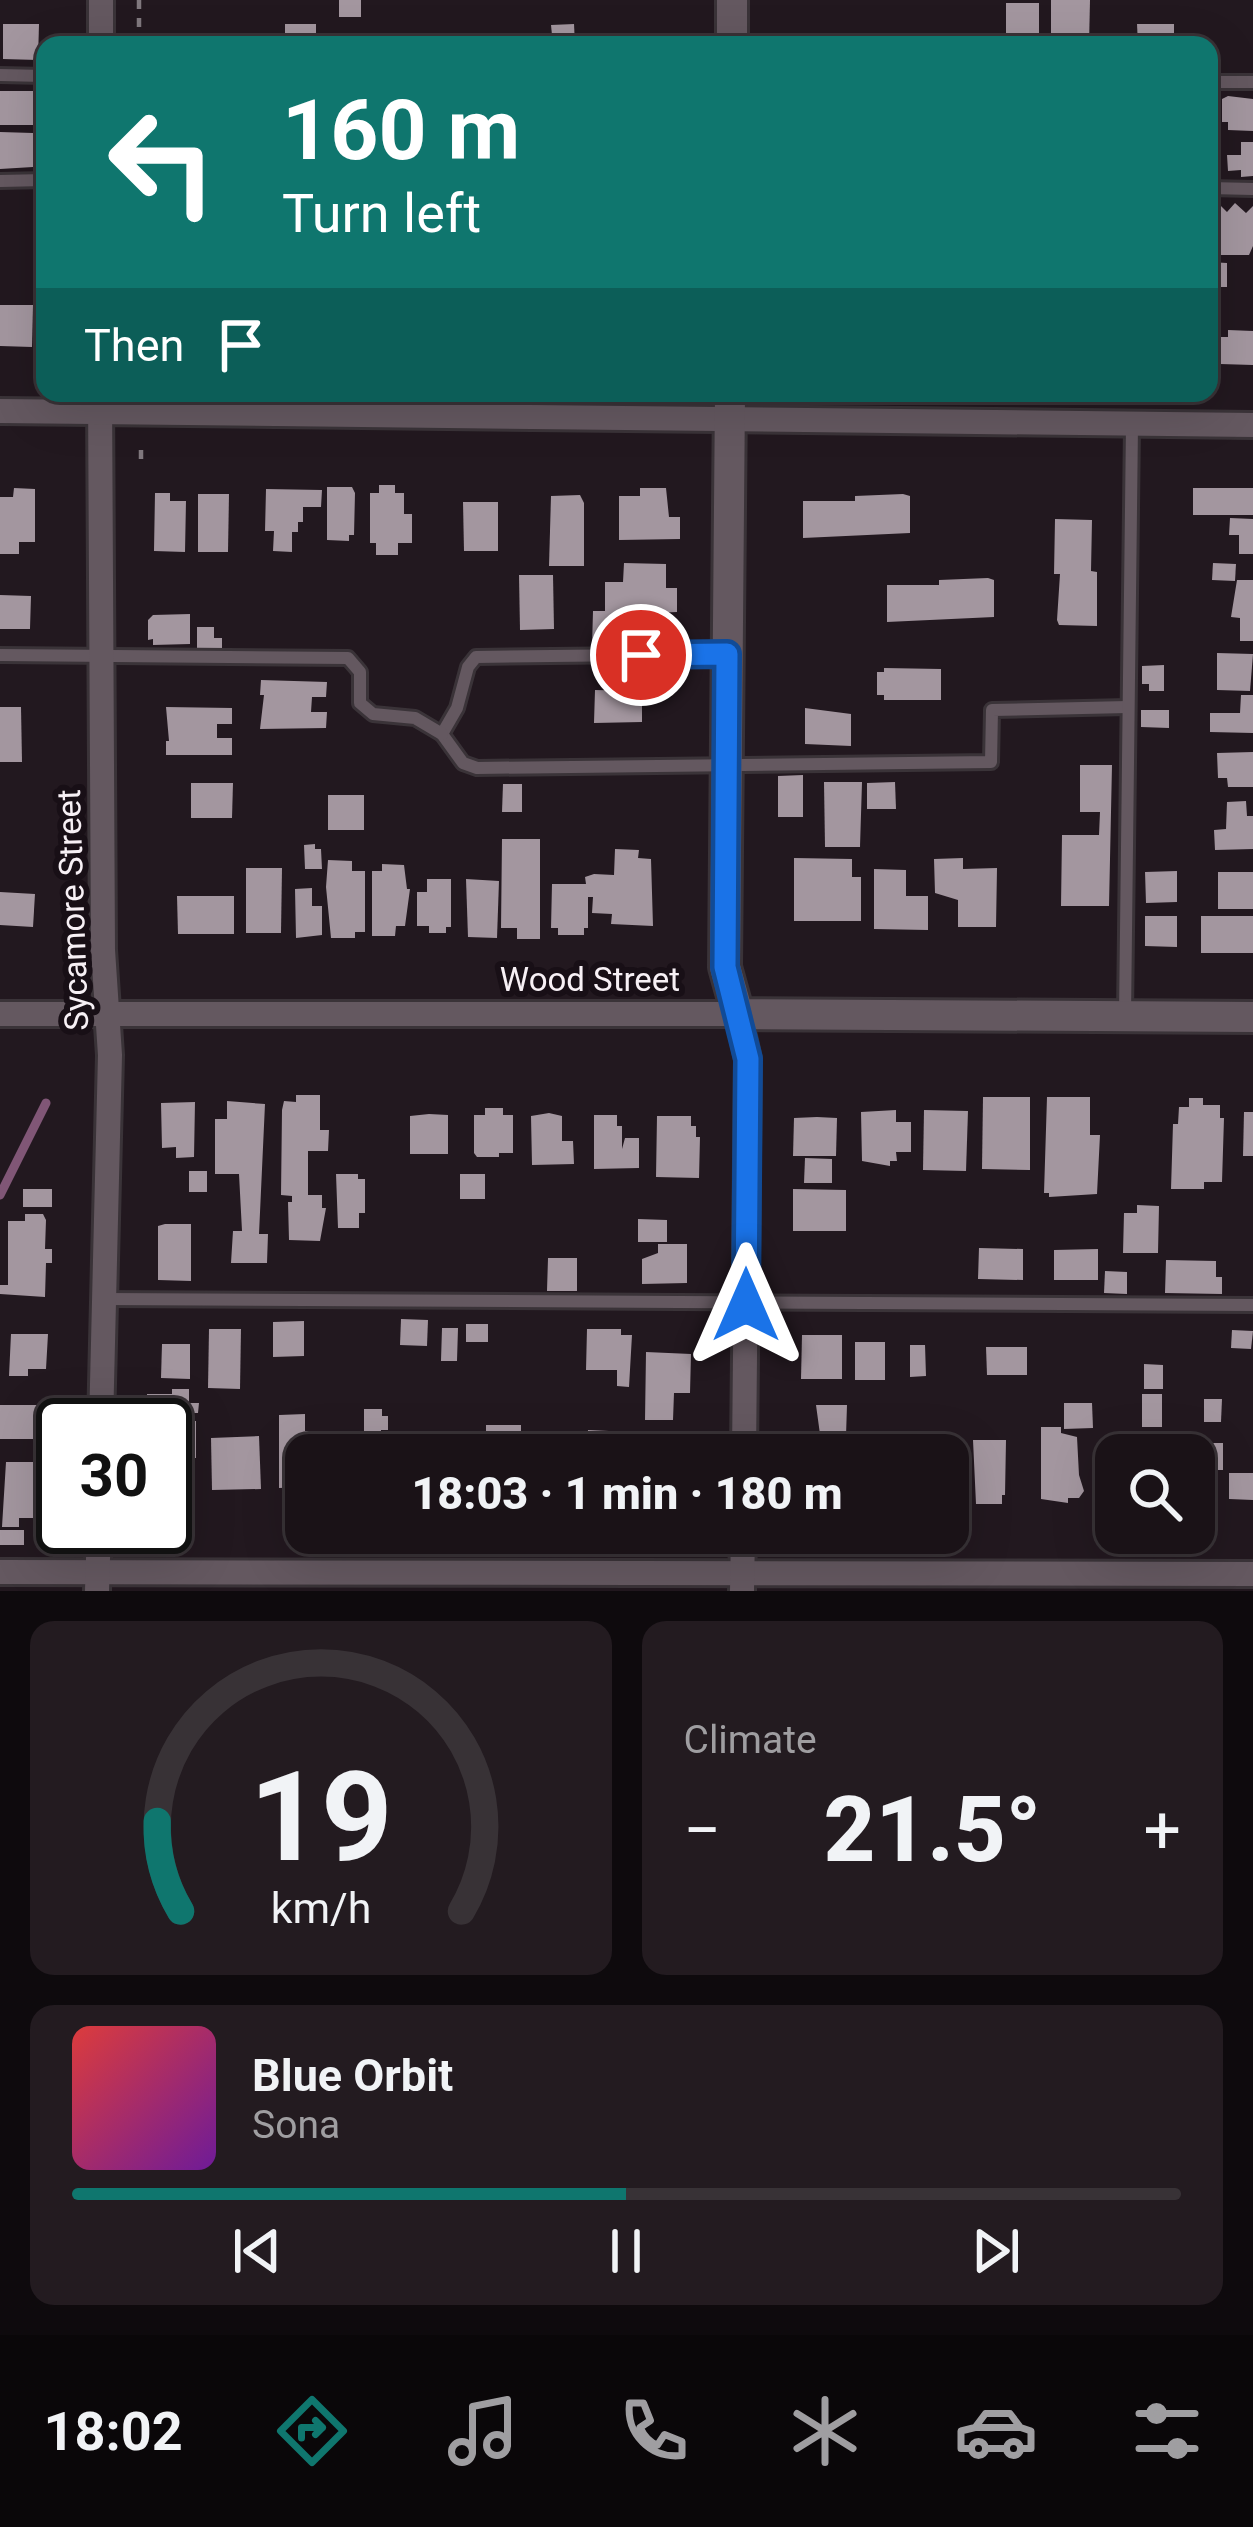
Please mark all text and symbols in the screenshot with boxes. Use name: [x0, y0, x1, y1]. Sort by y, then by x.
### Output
text: 160 m: [282, 81, 520, 180]
icon: left: [84, 84, 240, 240]
text: Turn left: [282, 182, 481, 245]
icon: arrive: [208, 312, 274, 378]
text: Then: [84, 319, 184, 372]
pin: [590, 604, 692, 706]
icon: arrive: [608, 622, 674, 688]
street label: Sycamore Street: [49, 789, 96, 1031]
street label: Wood Street: [500, 960, 680, 999]
position arrow: [683, 1242, 809, 1368]
speed limit sign: 30: [36, 1398, 192, 1554]
map controls: [1095, 1434, 1215, 1554]
button: search: [1095, 1434, 1215, 1554]
text: 18:03 · 1 min · 180 m: [411, 1467, 843, 1520]
text: Climate: [684, 1717, 817, 1763]
text: 19: [249, 1744, 392, 1890]
text: 21.5°: [824, 1778, 1041, 1883]
text: −: [684, 1792, 721, 1869]
text: +: [1144, 1792, 1181, 1869]
text: km/h: [270, 1883, 371, 1933]
text: Blue Orbit: [252, 2049, 453, 2102]
text: Sona: [252, 2102, 340, 2148]
icon: previous: [224, 2218, 290, 2284]
icon: pause: [593, 2218, 659, 2284]
icon: next: [963, 2218, 1029, 2284]
icon: directions: [270, 2389, 354, 2473]
icon: music: [441, 2389, 525, 2473]
icon: phone: [612, 2389, 696, 2473]
icon: climate: [783, 2389, 867, 2473]
icon: car: [954, 2389, 1038, 2473]
icon: filters: [1125, 2389, 1209, 2473]
text: 18:02: [44, 2400, 183, 2463]

